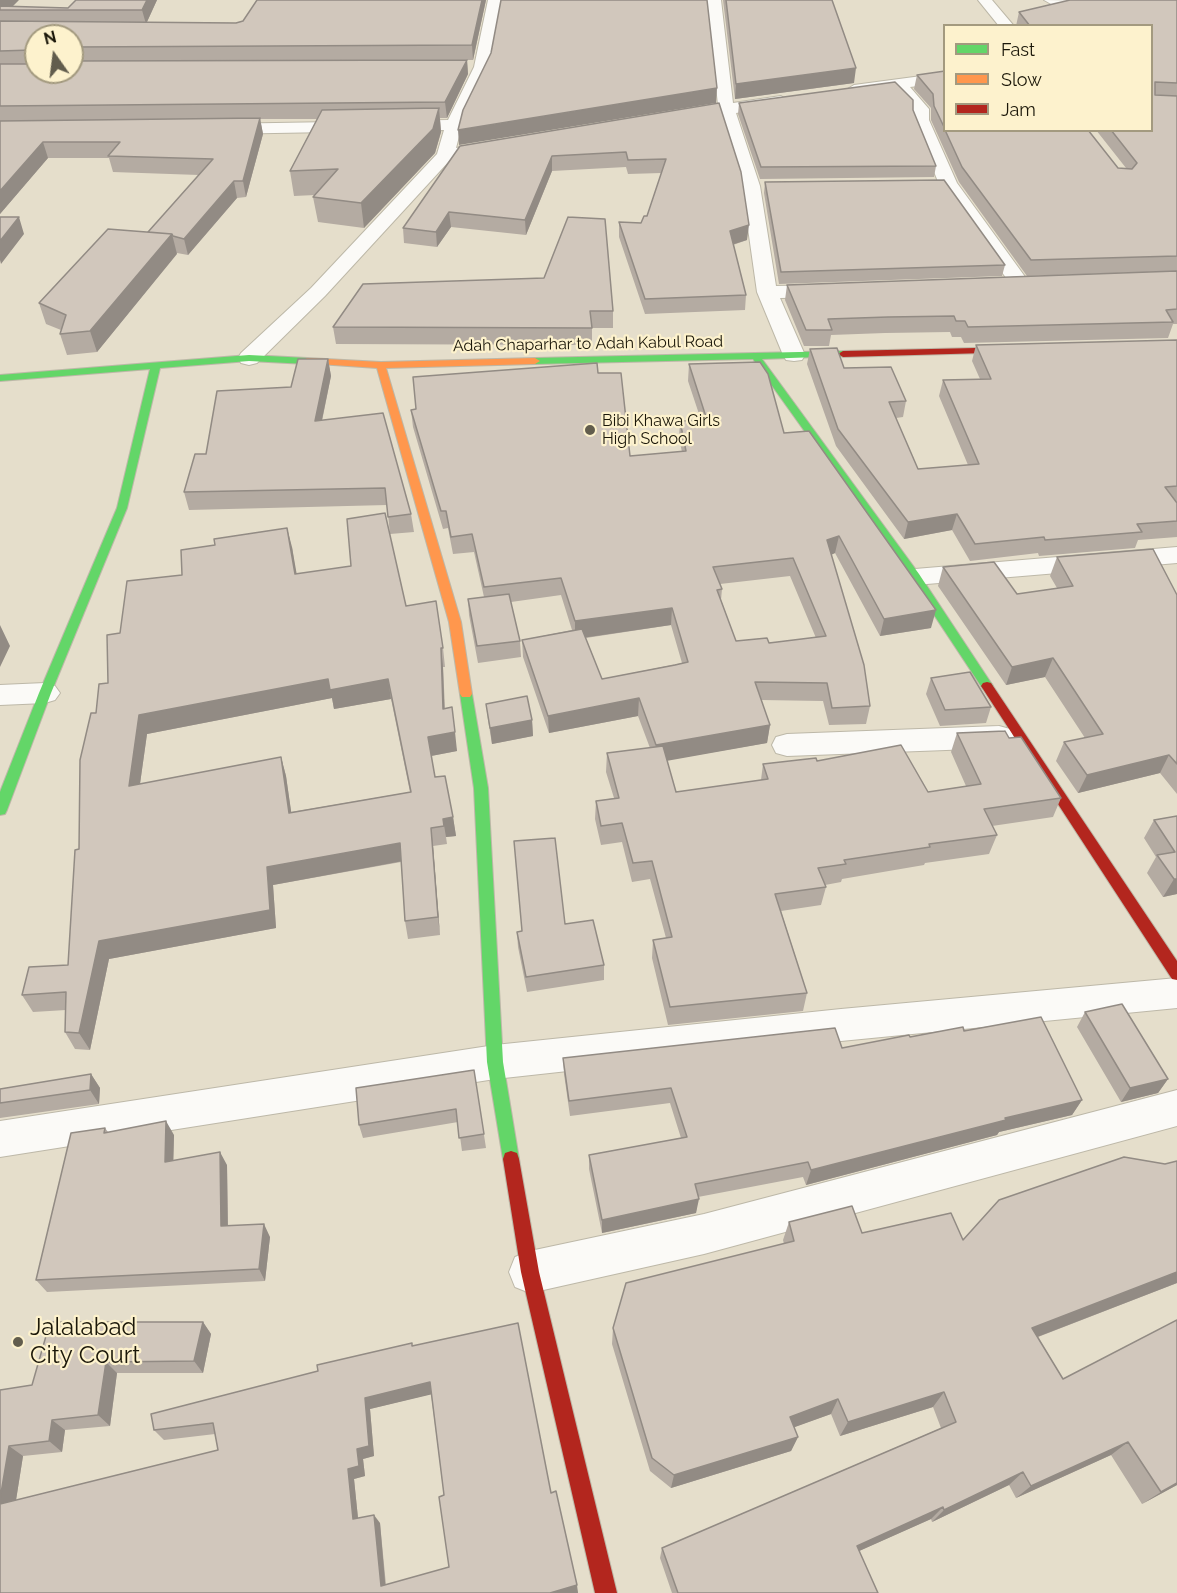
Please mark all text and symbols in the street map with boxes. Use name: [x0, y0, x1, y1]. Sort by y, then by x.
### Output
north arrow: [24, 24, 84, 84]
legend: [943, 24, 1153, 132]
text: N: [42, 27, 58, 49]
text: Fast: [1001, 39, 1035, 60]
text: Slow: [1001, 69, 1042, 90]
text: Jam: [1001, 99, 1036, 120]
street label: Adah Chaparhar to Adah Kabul Road: [453, 332, 723, 356]
place label: Bibi Khawa Girls High School: [602, 411, 720, 449]
marker: Bibi Khawa Girls High School: [583, 423, 597, 437]
place label: Jalalabad City Court: [30, 1314, 140, 1370]
marker: Jalalabad City Court: [11, 1335, 25, 1349]

